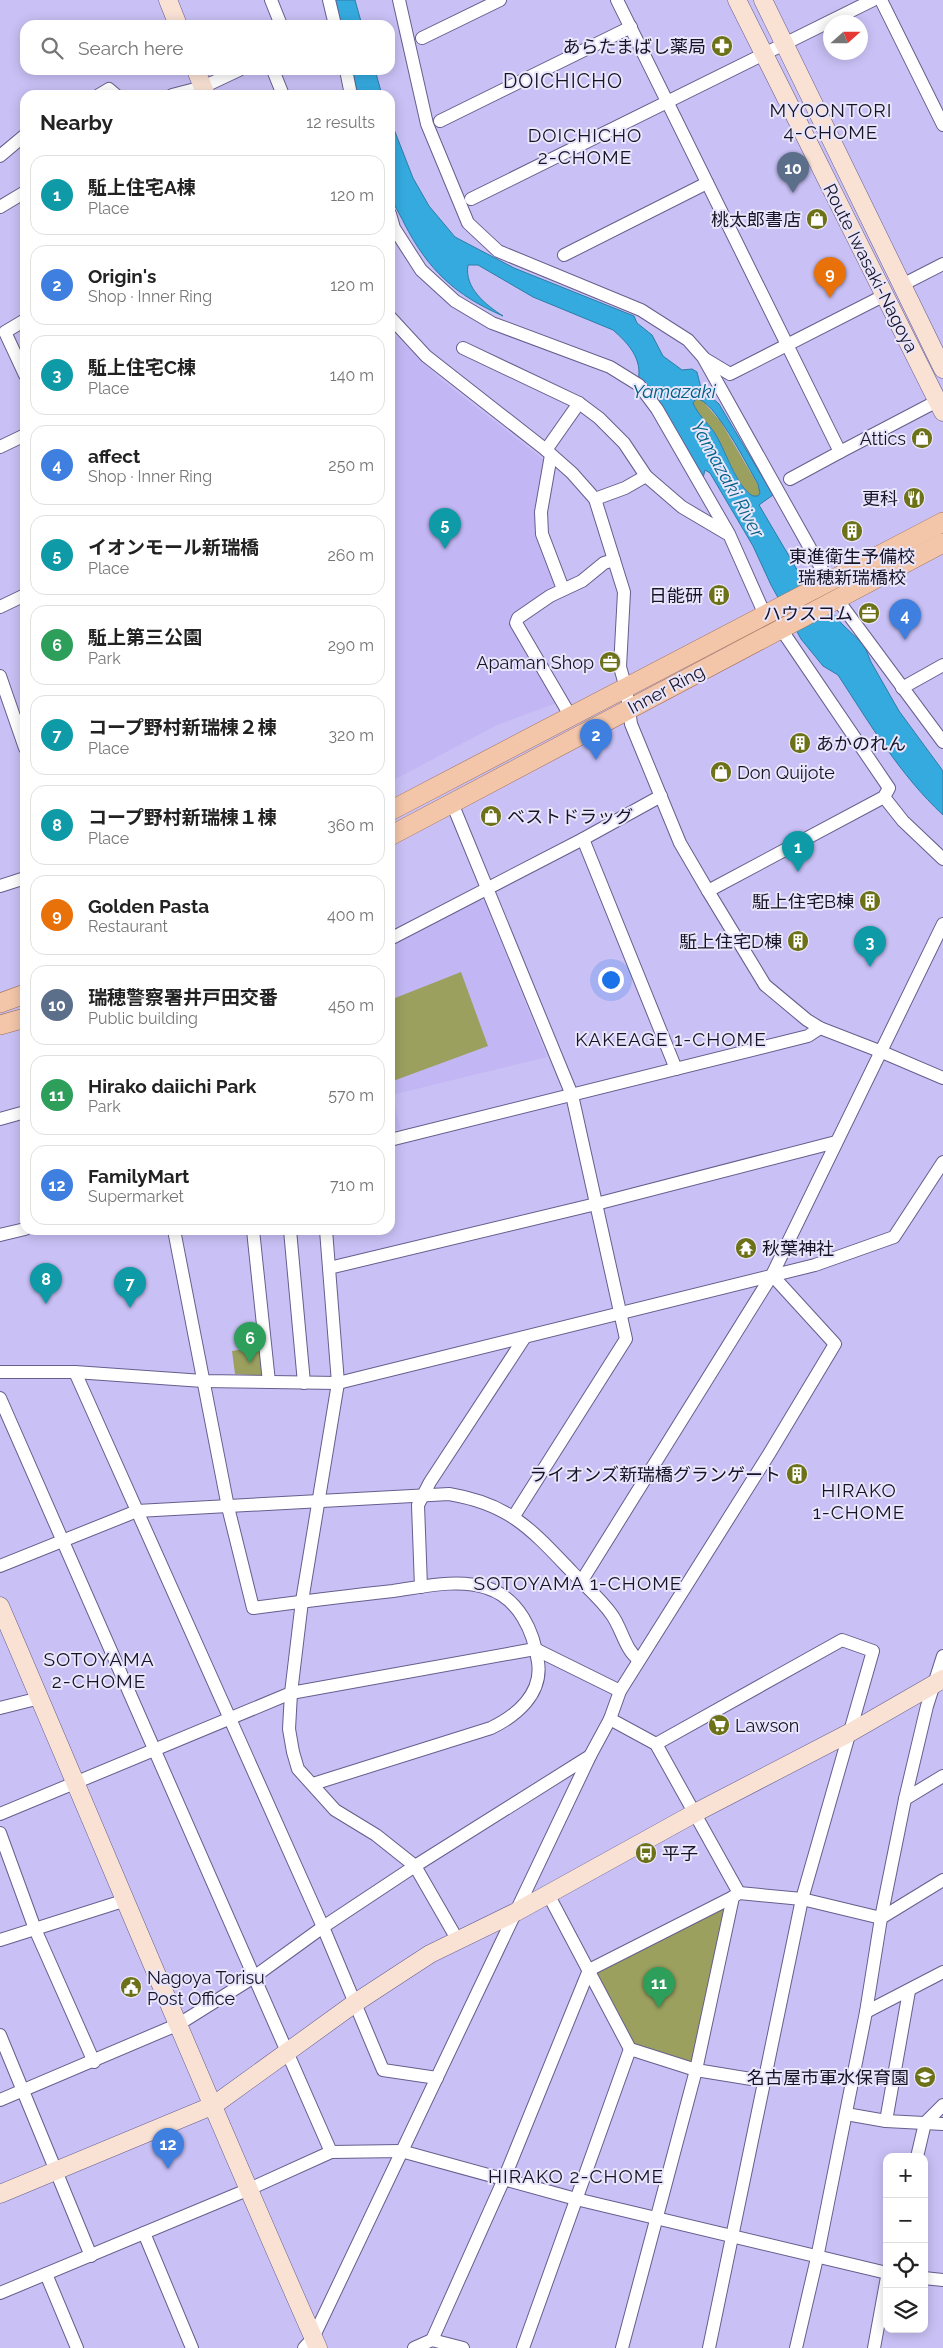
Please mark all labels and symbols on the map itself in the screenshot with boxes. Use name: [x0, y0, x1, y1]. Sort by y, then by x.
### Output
north arrow: [823, 15, 868, 60]
pharmacy icon: あらたまばし薬局: [710, 34, 734, 58]
place label: あらたまばし薬局: [563, 36, 706, 57]
district label: DOICHICHO: [503, 69, 623, 93]
district label: MYOONTORI 4-CHOME: [770, 99, 892, 143]
district label: DOICHICHO 2-CHOME: [528, 124, 642, 168]
pin: 10: [777, 152, 809, 193]
street label: Route Iwasaki-Nagoya: [819, 180, 923, 356]
shop icon: 桃太郎書店: [805, 207, 829, 231]
place label: 桃太郎書店: [711, 209, 801, 230]
pin: 9: [814, 257, 846, 298]
water label: Yamazaki: [632, 380, 717, 402]
water label: Yamazaki River: [687, 417, 770, 543]
shop icon: Attics: [910, 426, 934, 450]
place label: Attics: [860, 428, 906, 449]
restaurant icon: 更科: [902, 486, 926, 510]
place label: 更科: [862, 488, 898, 509]
pin: 5: [429, 508, 461, 549]
building icon: 東進衛生予備校 瑞穂新瑞橋校: [840, 519, 864, 543]
place label: 東進衛生予備校 瑞穂新瑞橋校: [789, 546, 915, 588]
building icon: 日能研: [707, 583, 731, 607]
place label: 日能研: [649, 585, 703, 606]
pin: 4: [889, 599, 921, 640]
office icon: ハウスコム: [857, 601, 881, 625]
place label: ハウスコム: [763, 603, 853, 624]
office icon: Apaman Shop: [598, 650, 622, 674]
place label: Apaman Shop: [476, 652, 594, 673]
street label: Inner Ring: [624, 660, 708, 718]
pin: 2: [580, 719, 612, 760]
building icon: あかのれん: [788, 731, 812, 755]
place label: あかのれん: [816, 733, 906, 754]
shop icon: Don Quijote: [709, 760, 733, 784]
place label: Don Quijote: [737, 762, 835, 783]
shop icon: ベストドラッグ: [479, 804, 503, 828]
place label: ベストドラッグ: [507, 806, 633, 827]
pin: 1: [782, 831, 814, 872]
building icon: 駈上住宅B棟: [858, 889, 882, 913]
place label: 駈上住宅B棟: [752, 891, 854, 912]
pin: 3: [854, 926, 886, 967]
building icon: 駈上住宅D棟: [786, 929, 810, 953]
place label: 駈上住宅D棟: [679, 931, 782, 952]
your location: [598, 967, 624, 993]
district label: KAKEAGE 1-CHOME: [575, 1028, 767, 1050]
temple icon: 秋葉神社: [734, 1236, 758, 1260]
place label: 秋葉神社: [762, 1238, 834, 1259]
pin: 8: [30, 1263, 62, 1304]
pin: 7: [114, 1267, 146, 1308]
pin: 6: [234, 1322, 266, 1363]
building icon: ライオンズ新瑞橋グランゲート: [785, 1462, 809, 1486]
place label: ライオンズ新瑞橋グランゲート: [529, 1464, 781, 1485]
district label: HIRAKO 1-CHOME: [813, 1479, 905, 1523]
district label: SOTOYAMA 1-CHOME: [474, 1572, 682, 1594]
district label: SOTOYAMA 2-CHOME: [43, 1648, 155, 1692]
supermarket icon: Lawson: [707, 1713, 731, 1737]
place label: Lawson: [735, 1715, 799, 1736]
bus stop icon: 平子: [634, 1841, 658, 1865]
place label: 平子: [662, 1843, 698, 1864]
place label: Nagoya Torisu Post Office: [147, 1967, 265, 2009]
pin: 11: [643, 1967, 675, 2008]
public building icon: Nagoya Torisu Post Office: [119, 1975, 143, 1999]
school or university icon: 名古屋市軍水保育園: [913, 2065, 937, 2089]
place label: 名古屋市軍水保育園: [747, 2067, 909, 2088]
pin: 12: [152, 2128, 184, 2169]
district label: HIRAKO 2-CHOME: [488, 2165, 664, 2187]

